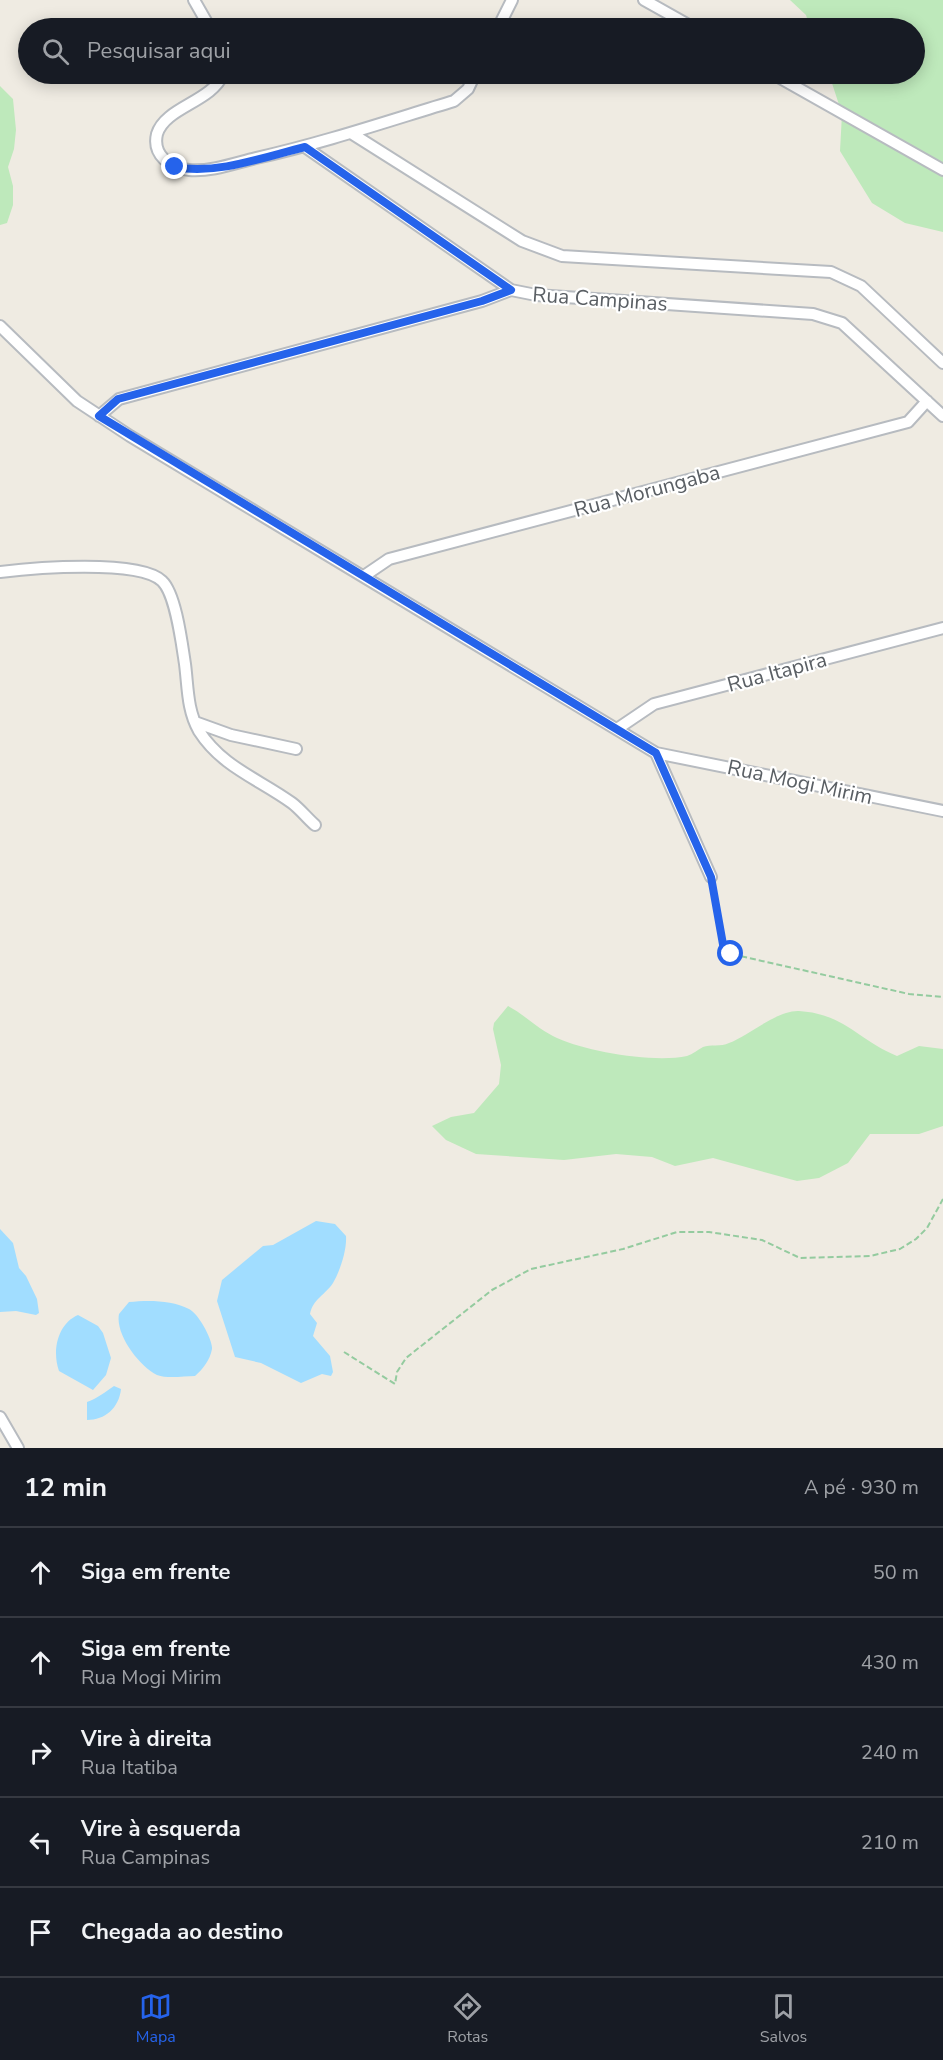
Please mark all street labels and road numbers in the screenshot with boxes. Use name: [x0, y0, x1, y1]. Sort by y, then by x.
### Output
street label: Rua Campinas: [531, 280, 669, 318]
street label: Rua Morungaba: [571, 458, 723, 524]
street label: Rua Itapira: [724, 645, 830, 699]
street label: Rua Mogi Mirim: [725, 753, 875, 811]

